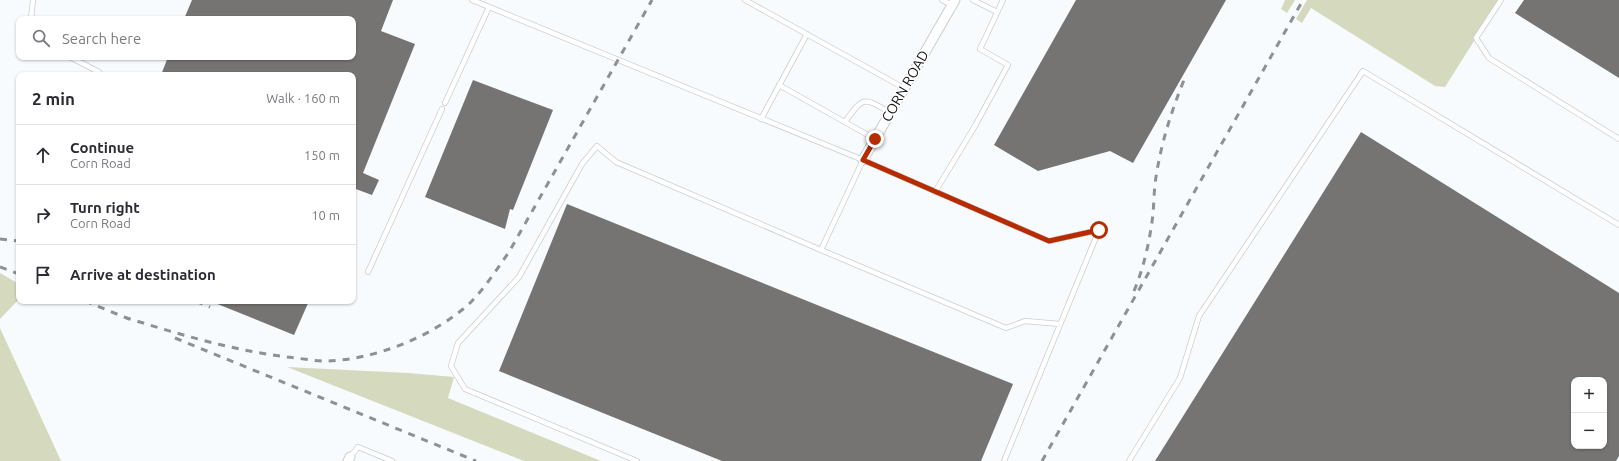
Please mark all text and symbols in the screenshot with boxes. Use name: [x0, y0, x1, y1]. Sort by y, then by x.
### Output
search box: [16, 16, 356, 60]
icon: search: [30, 27, 52, 49]
text: Search here: [62, 30, 141, 47]
street label: CORN ROAD: [878, 47, 932, 124]
text: 2 min: [32, 89, 75, 108]
text: Walk · 160 m: [266, 91, 340, 105]
route end: [866, 130, 884, 148]
text: Continue: [70, 139, 134, 156]
icon: ahead: [32, 144, 54, 166]
text: 150 m: [304, 148, 340, 162]
text: Corn Road: [70, 156, 131, 170]
text: Turn right: [70, 199, 140, 216]
icon: right: [32, 204, 54, 226]
text: 10 m: [311, 208, 340, 222]
text: Corn Road: [70, 216, 131, 230]
route start: [1090, 221, 1108, 239]
icon: arrive: [32, 264, 54, 286]
text: Arrive at destination: [70, 266, 216, 283]
map controls: [1571, 377, 1607, 449]
button: +: [1571, 377, 1607, 413]
button: −: [1571, 413, 1607, 449]

